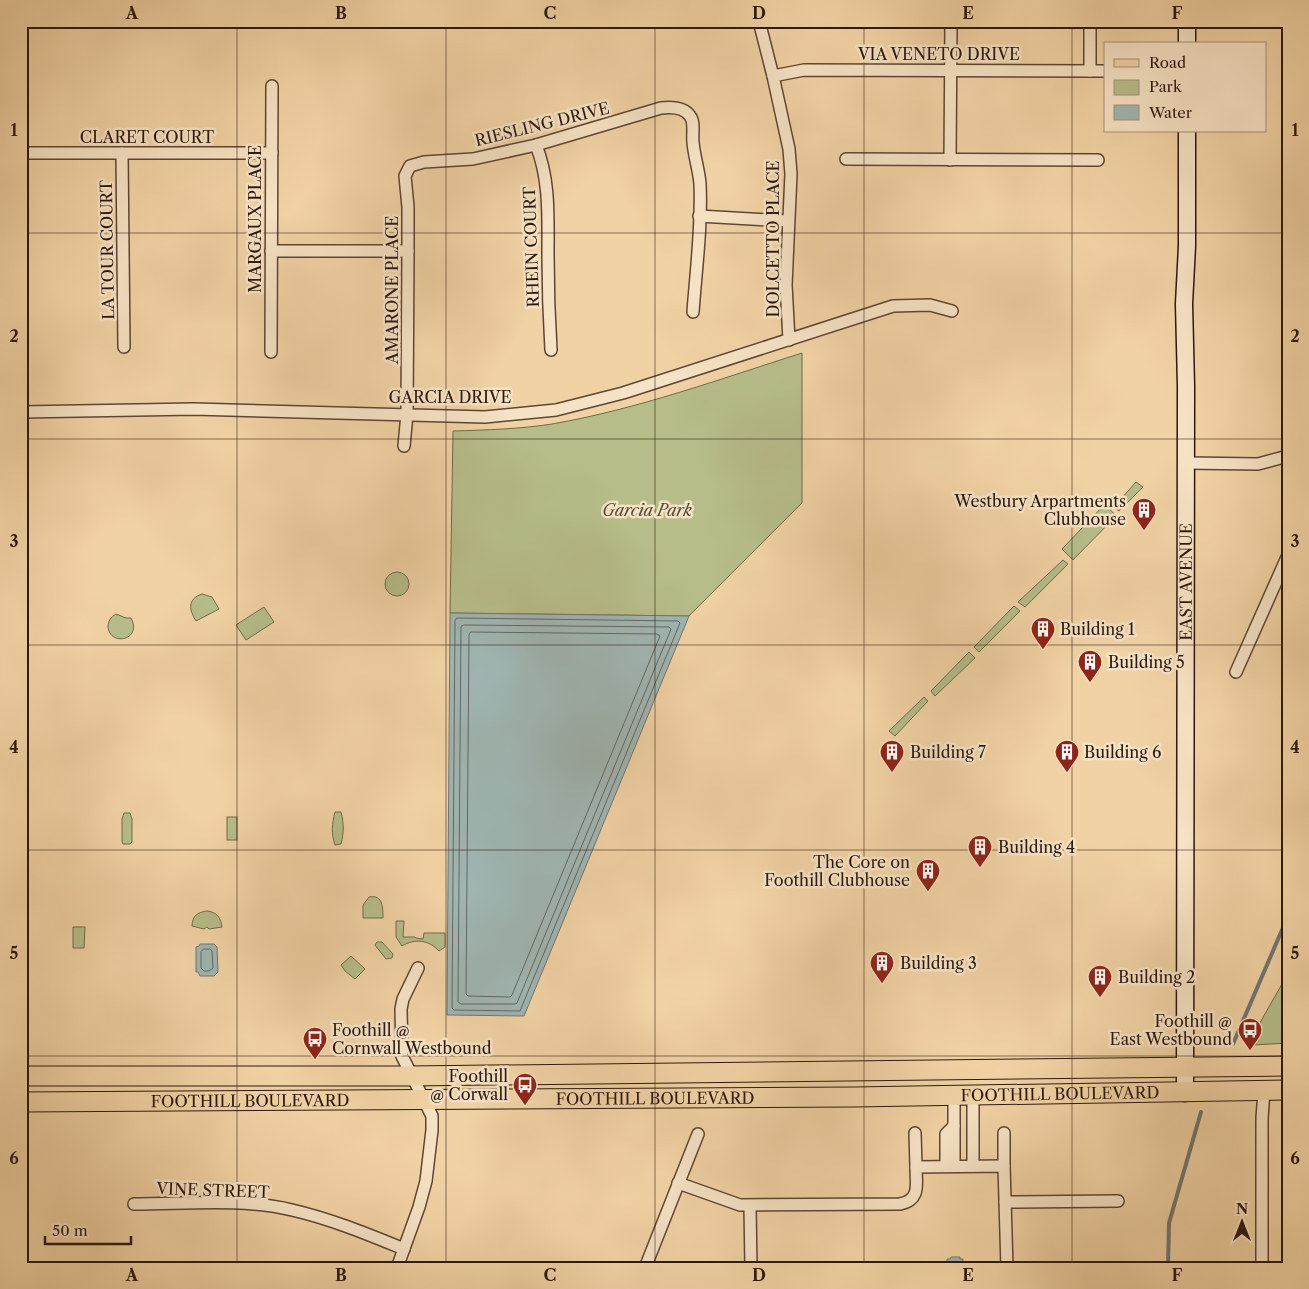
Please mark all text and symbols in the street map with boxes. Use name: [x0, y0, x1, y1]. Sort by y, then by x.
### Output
text: A: [125, 3, 139, 23]
text: B: [335, 3, 347, 23]
text: C: [544, 3, 556, 23]
text: D: [752, 3, 766, 23]
text: E: [962, 3, 974, 23]
text: F: [1172, 3, 1183, 23]
legend: [1104, 42, 1266, 132]
street label: VIA VENETO DRIVE: [857, 44, 1020, 64]
text: Road: [1149, 53, 1186, 72]
text: Park: [1149, 77, 1183, 96]
street label: RIESLING DRIVE: [473, 98, 611, 150]
text: Water: [1148, 103, 1193, 122]
text: 1: [10, 120, 18, 140]
text: 1: [1291, 120, 1299, 140]
street label: CLARET COURT: [80, 127, 214, 147]
street label: MARGAUX PLACE: [245, 145, 265, 293]
street label: DOLCETTO PLACE: [763, 160, 783, 318]
street label: LA TOUR COURT: [96, 180, 118, 320]
street label: RHEIN COURT: [519, 186, 543, 308]
street label: AMARONE PLACE: [382, 216, 402, 365]
text: 2: [9, 326, 19, 346]
text: 2: [1290, 326, 1300, 346]
street label: GARCIA DRIVE: [388, 387, 512, 407]
place label: Westbury Arpartments Clubhouse: [953, 491, 1126, 529]
building icon: Westbury Arpartments Clubhouse: [1131, 497, 1157, 531]
park label: Garcia Park: [602, 500, 693, 520]
street label: EAST AVENUE: [1176, 523, 1196, 641]
text: 3: [9, 531, 19, 551]
text: 3: [1290, 531, 1300, 551]
building icon: Building 1: [1030, 616, 1056, 650]
place label: Building 1: [1060, 619, 1135, 639]
building icon: Building 5: [1077, 649, 1103, 683]
place label: Building 5: [1108, 652, 1185, 672]
text: 4: [9, 737, 19, 757]
text: 4: [1290, 737, 1300, 757]
building icon: Building 7: [879, 739, 905, 773]
building icon: Building 6: [1054, 739, 1080, 773]
place label: Building 7: [910, 742, 986, 762]
place label: Building 6: [1084, 742, 1161, 762]
building icon: Building 4: [967, 834, 993, 868]
place label: Building 4: [998, 837, 1075, 857]
place label: The Core on Foothill Clubhouse: [764, 852, 910, 890]
building icon: The Core on Foothill Clubhouse: [915, 858, 941, 892]
text: 5: [10, 943, 19, 963]
text: 5: [1291, 943, 1300, 963]
building icon: Building 3: [869, 950, 895, 984]
place label: Building 3: [900, 953, 977, 973]
building icon: Building 2: [1087, 964, 1113, 998]
place label: Building 2: [1118, 967, 1195, 987]
place label: Foothill @ East Westbound: [1110, 1011, 1232, 1049]
bus stop icon: Foothill @ East Westbound: [1237, 1017, 1263, 1051]
place label: Foothill @ Cornwall Westbound: [332, 1020, 492, 1058]
bus stop icon: Foothill @ Cornwall Westbound: [302, 1026, 328, 1060]
place label: Foothill @ Corwall: [430, 1066, 508, 1104]
bus stop icon: Foothill @ Corwall: [512, 1072, 538, 1106]
street label: FOOTHILL BOULEVARD: [960, 1082, 1159, 1105]
street label: FOOTHILL BOULEVARD: [556, 1088, 754, 1109]
street label: FOOTHILL BOULEVARD: [151, 1090, 349, 1111]
text: 6: [9, 1148, 19, 1168]
text: 6: [1290, 1148, 1300, 1168]
street label: VINE STREET: [155, 1178, 270, 1202]
north arrow: [1216, 1196, 1266, 1246]
text: N: [1236, 1200, 1248, 1218]
scale bar: [45, 1214, 131, 1246]
text: 50 m: [52, 1221, 88, 1240]
text: A: [125, 1265, 139, 1285]
text: B: [335, 1265, 347, 1285]
text: C: [544, 1265, 556, 1285]
text: D: [752, 1265, 766, 1285]
text: E: [962, 1265, 974, 1285]
text: F: [1172, 1265, 1183, 1285]

